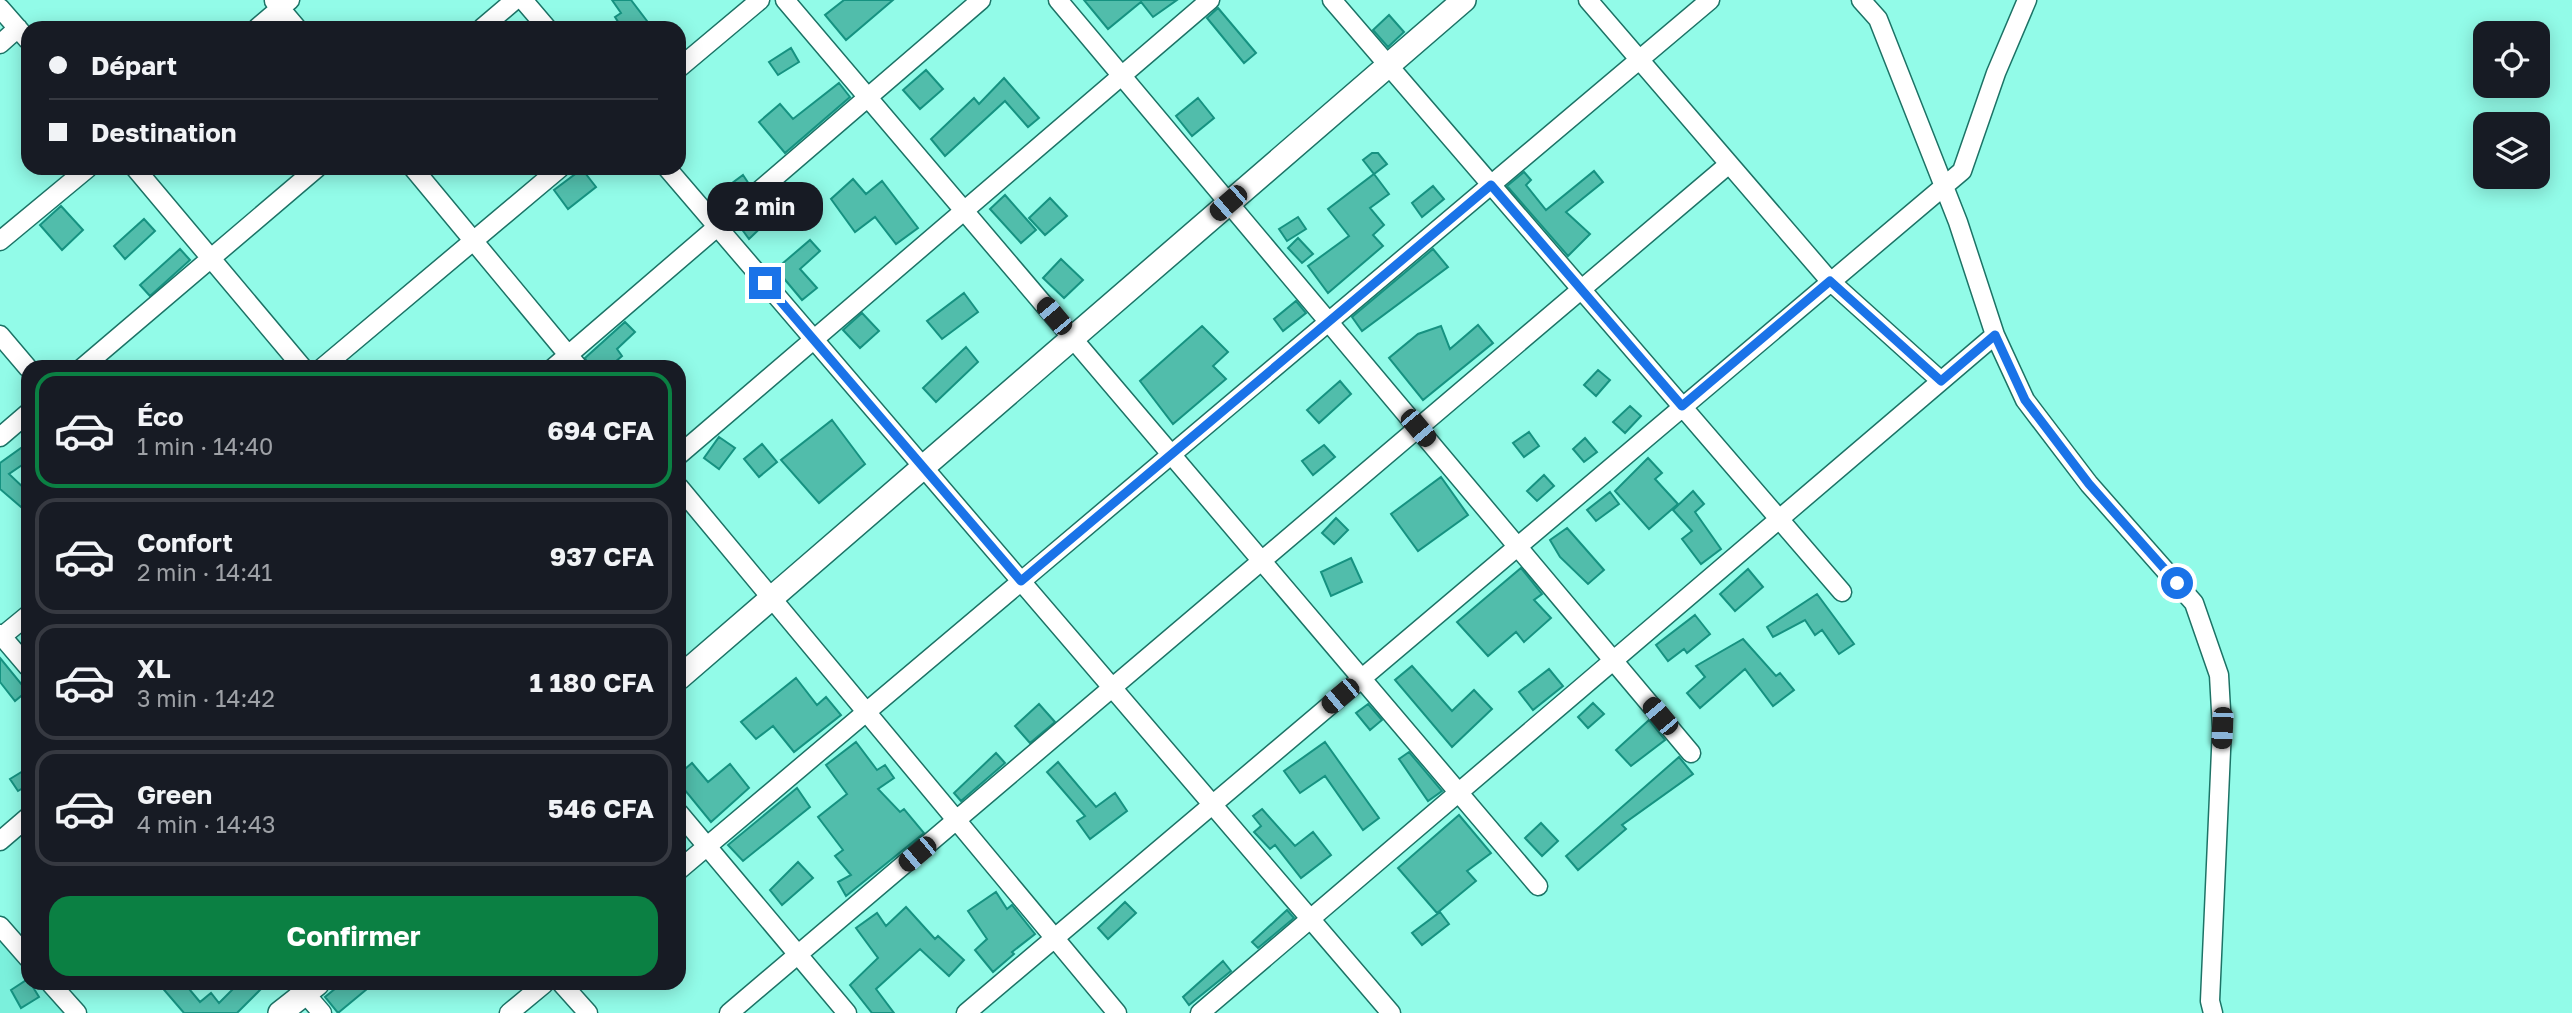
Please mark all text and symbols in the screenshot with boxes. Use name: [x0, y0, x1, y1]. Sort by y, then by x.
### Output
map controls: [2473, 21, 2550, 189]
button: locate: [2473, 21, 2550, 98]
text: Départ: [91, 50, 177, 81]
button: layers: [2473, 112, 2550, 189]
text: Destination: [91, 117, 237, 148]
car: [1206, 181, 1251, 225]
callout: 2 min: [707, 182, 823, 230]
text: 2 min: [735, 192, 795, 220]
route end: [749, 267, 781, 299]
car: [1033, 293, 1076, 339]
icon: car: [53, 399, 116, 462]
text: Éco: [137, 401, 184, 432]
car: [1397, 405, 1440, 451]
text: 694 CFA: [547, 415, 654, 446]
text: 1 min · 14:40: [137, 432, 273, 460]
icon: car: [53, 525, 116, 588]
text: Confort: [137, 527, 233, 558]
text: 937 CFA: [550, 541, 654, 572]
text: 2 min · 14:41: [137, 558, 272, 586]
route start: [2161, 567, 2193, 599]
icon: car: [53, 651, 116, 714]
text: XL: [137, 653, 171, 684]
text: 1 180 CFA: [530, 667, 654, 698]
car: [1318, 674, 1363, 718]
text: 3 min · 14:42: [137, 684, 275, 712]
car: [1639, 693, 1682, 739]
car: [2211, 706, 2234, 750]
icon: car: [53, 777, 116, 840]
text: Green: [137, 779, 212, 810]
text: 546 CFA: [548, 793, 654, 824]
text: 4 min · 14:43: [137, 810, 275, 838]
car: [895, 832, 940, 876]
button: Confirmer: [49, 896, 658, 976]

